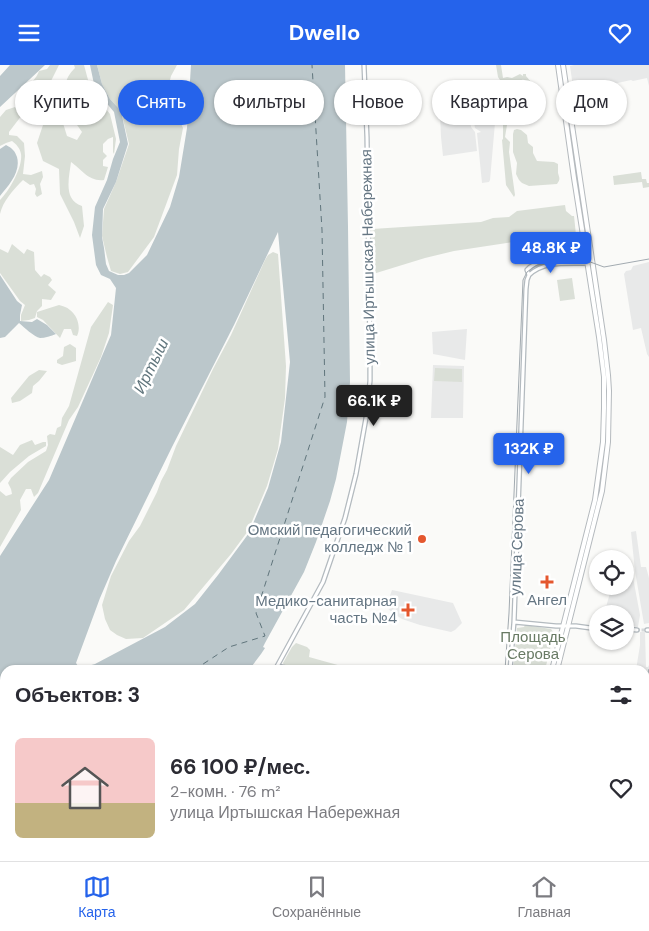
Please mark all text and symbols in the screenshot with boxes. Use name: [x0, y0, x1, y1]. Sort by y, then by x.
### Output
text: Dwello: [289, 18, 360, 47]
icon: menu: [15, 19, 43, 47]
icon: heart: [606, 19, 634, 47]
chip: Купить: [15, 80, 108, 125]
chip: Снять: [118, 80, 204, 125]
chip: Фильтры: [214, 80, 324, 125]
chip: Новое: [334, 80, 422, 125]
chip: Квартира: [432, 80, 546, 125]
chip: Дом: [556, 80, 627, 125]
street label: улица Иртышская Набережная: [356, 149, 380, 365]
pin: 48.8K ₽: [505, 231, 597, 274]
text: 48.8K ₽: [521, 237, 581, 258]
water label: Иртыш: [129, 335, 173, 397]
pin: 66.1K ₽: [328, 385, 420, 427]
text: 66.1K ₽: [347, 390, 401, 411]
pin: 132K ₽: [488, 433, 570, 475]
text: 132K ₽: [504, 438, 554, 459]
street label: улица Серова: [505, 497, 529, 596]
place label: Омский педагогический колледж № 1: [248, 520, 412, 557]
marker: Омский педагогический колледж № 1: [416, 533, 428, 545]
map controls: [589, 550, 634, 650]
button: locate: [589, 550, 634, 595]
marker: Ангел: [540, 575, 554, 589]
place label: Ангел: [527, 590, 567, 610]
place label: Медико-санитарная часть №4: [255, 591, 397, 628]
marker: Медико-санитарная часть №4: [401, 603, 415, 617]
button: layers: [589, 605, 634, 650]
park label: Площадь Серова: [500, 627, 566, 664]
text: Объектов: 3: [15, 681, 140, 709]
icon: filters: [607, 681, 635, 709]
text: 66 100 ₽/мес.: [170, 753, 310, 781]
icon: home: [55, 758, 115, 818]
icon: heart: [607, 774, 635, 802]
text: 2-комн. · 76 m²: [170, 781, 281, 802]
text: улица Иртышская Набережная: [170, 802, 400, 823]
tab: Карта: [78, 873, 116, 921]
tab: Сохранённые: [272, 873, 361, 921]
tab: Главная: [518, 873, 571, 921]

